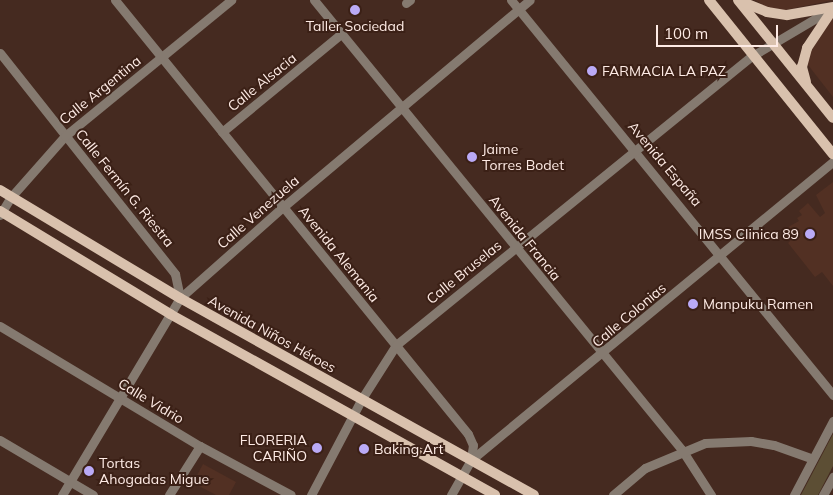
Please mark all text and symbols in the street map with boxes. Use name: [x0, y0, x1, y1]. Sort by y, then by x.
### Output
marker: Taller Sociedad: [349, 4, 361, 16]
scale bar: [658, 15, 780, 47]
place label: Taller Sociedad: [306, 18, 404, 34]
text: 100 m: [664, 24, 708, 43]
street label: Calle Alsacia: [224, 49, 300, 115]
street label: Calle Argentina: [56, 52, 144, 128]
place label: FARMACIA LA PAZ: [602, 63, 726, 79]
marker: FARMACIA LA PAZ: [586, 65, 598, 77]
street label: Avenida España: [625, 118, 705, 210]
street label: Calle Fermín G. Riestra: [72, 126, 178, 250]
place label: Jaime Torres Bodet: [482, 141, 564, 174]
marker: Jaime Torres Bodet: [466, 151, 478, 163]
street label: Calle Venezuela: [214, 172, 302, 252]
street label: Avenida Francia: [485, 192, 565, 284]
street label: Avenida Alemania: [295, 203, 383, 305]
place label: IMSS Clinica 89: [699, 226, 799, 242]
marker: IMSS Clinica 89: [803, 227, 817, 241]
street label: Calle Bruselas: [423, 237, 505, 307]
street label: Calle Colonias: [589, 279, 669, 351]
street label: Avenida Niños Héroes: [205, 292, 339, 376]
place label: Manpuku Ramen: [703, 296, 813, 312]
marker: Manpuku Ramen: [687, 298, 699, 310]
street label: Calle Vidrio: [115, 375, 187, 427]
place label: FLORERIA CARIÑO: [240, 432, 307, 464]
place label: Baking Art: [374, 441, 443, 457]
marker: FLORERIA CARIÑO: [311, 442, 323, 454]
marker: Baking Art: [358, 443, 370, 455]
place label: Tortas Ahogadas Migue: [99, 455, 209, 488]
marker: Tortas Ahogadas Migue: [83, 465, 95, 477]

